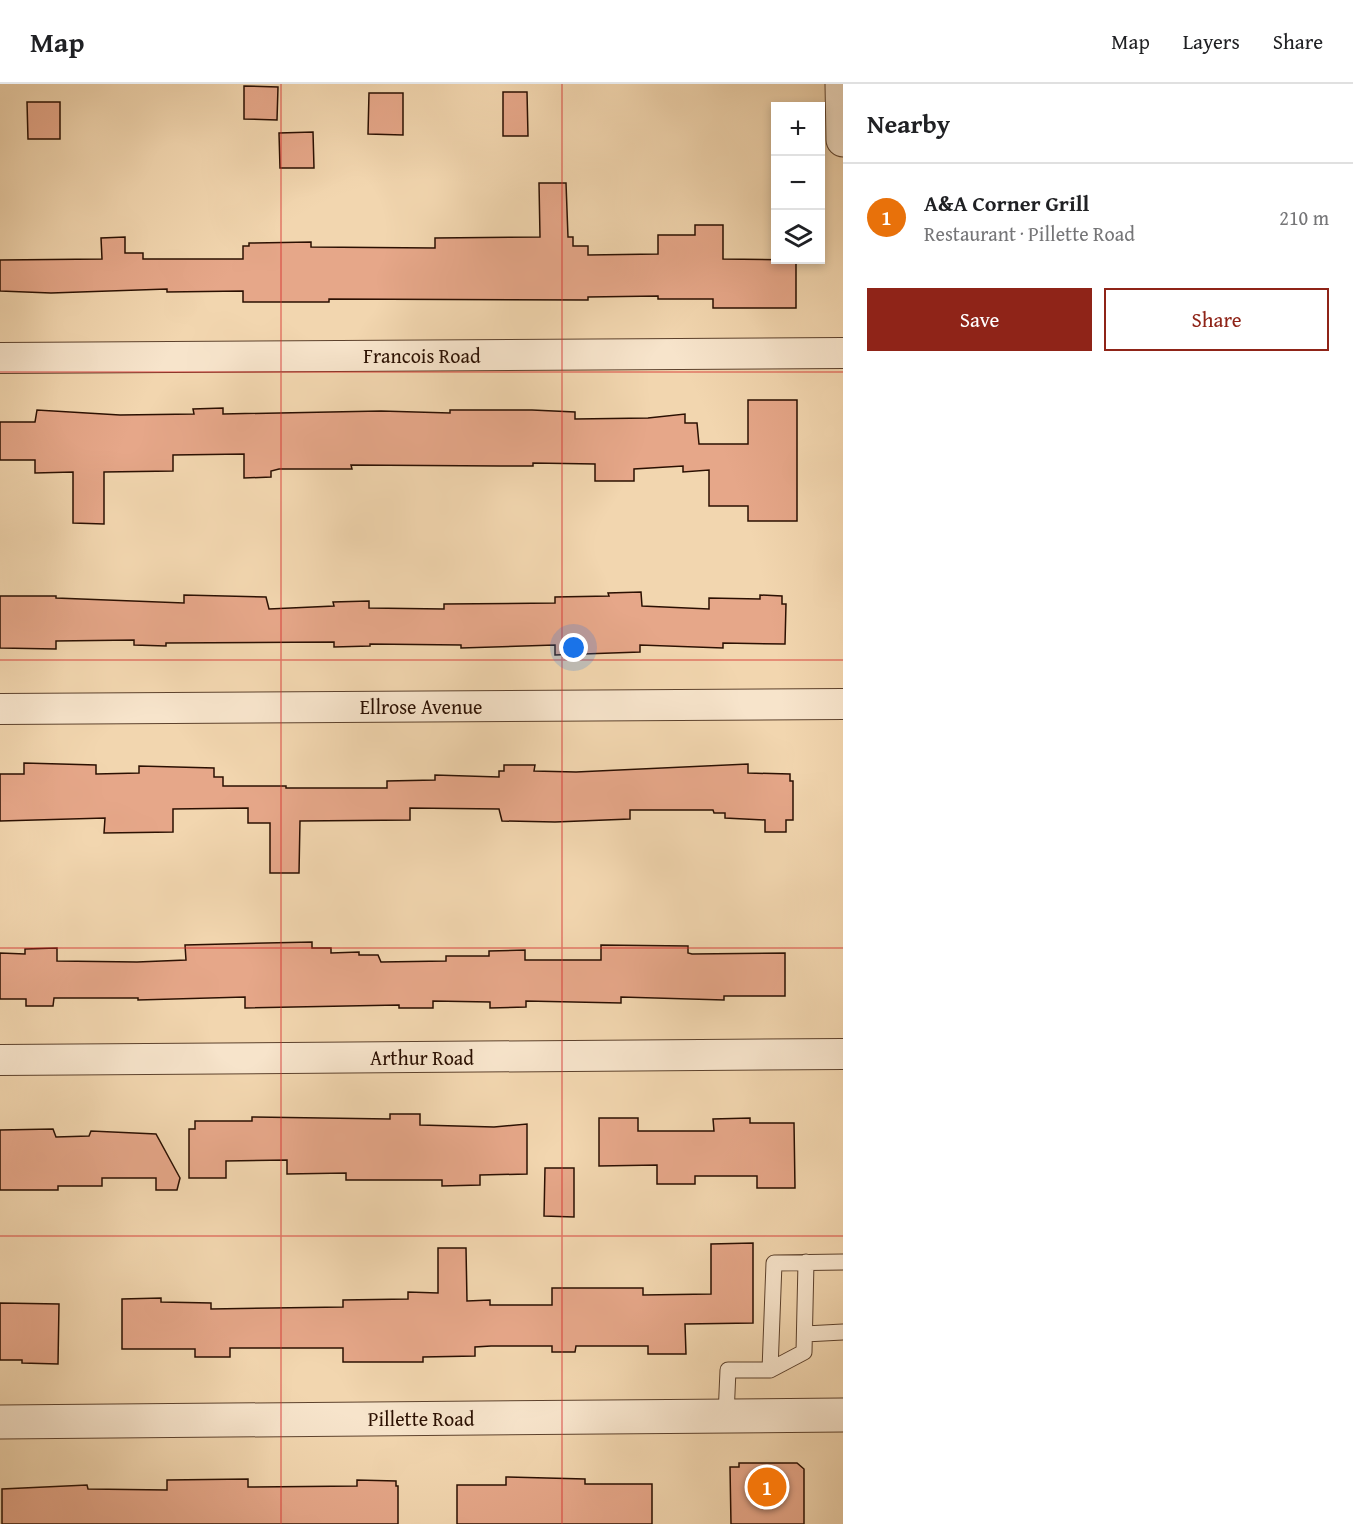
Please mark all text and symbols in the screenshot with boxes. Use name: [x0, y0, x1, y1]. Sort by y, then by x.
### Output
text: Map: [30, 21, 84, 62]
text: Map: [1111, 26, 1150, 57]
text: Layers: [1183, 26, 1240, 57]
text: Share: [1273, 26, 1323, 57]
map controls: [771, 102, 825, 264]
button: +: [771, 102, 825, 156]
text: Nearby: [867, 104, 950, 143]
button: −: [771, 156, 825, 210]
text: A&A Corner Grill: [924, 187, 1089, 219]
text: 1: [881, 203, 892, 232]
text: 210 m: [1279, 203, 1329, 232]
button: layers: [771, 210, 825, 264]
text: Restaurant · Pillette Road: [924, 219, 1135, 248]
button: Save: [867, 288, 1092, 351]
button: Share: [1104, 288, 1329, 351]
street label: Francois Road: [363, 341, 481, 370]
your location: [559, 633, 588, 662]
street label: Ellrose Avenue: [360, 692, 482, 721]
street label: Arthur Road: [370, 1043, 474, 1072]
street label: Pillette Road: [368, 1404, 475, 1433]
pin: 1: [748, 1464, 786, 1510]

